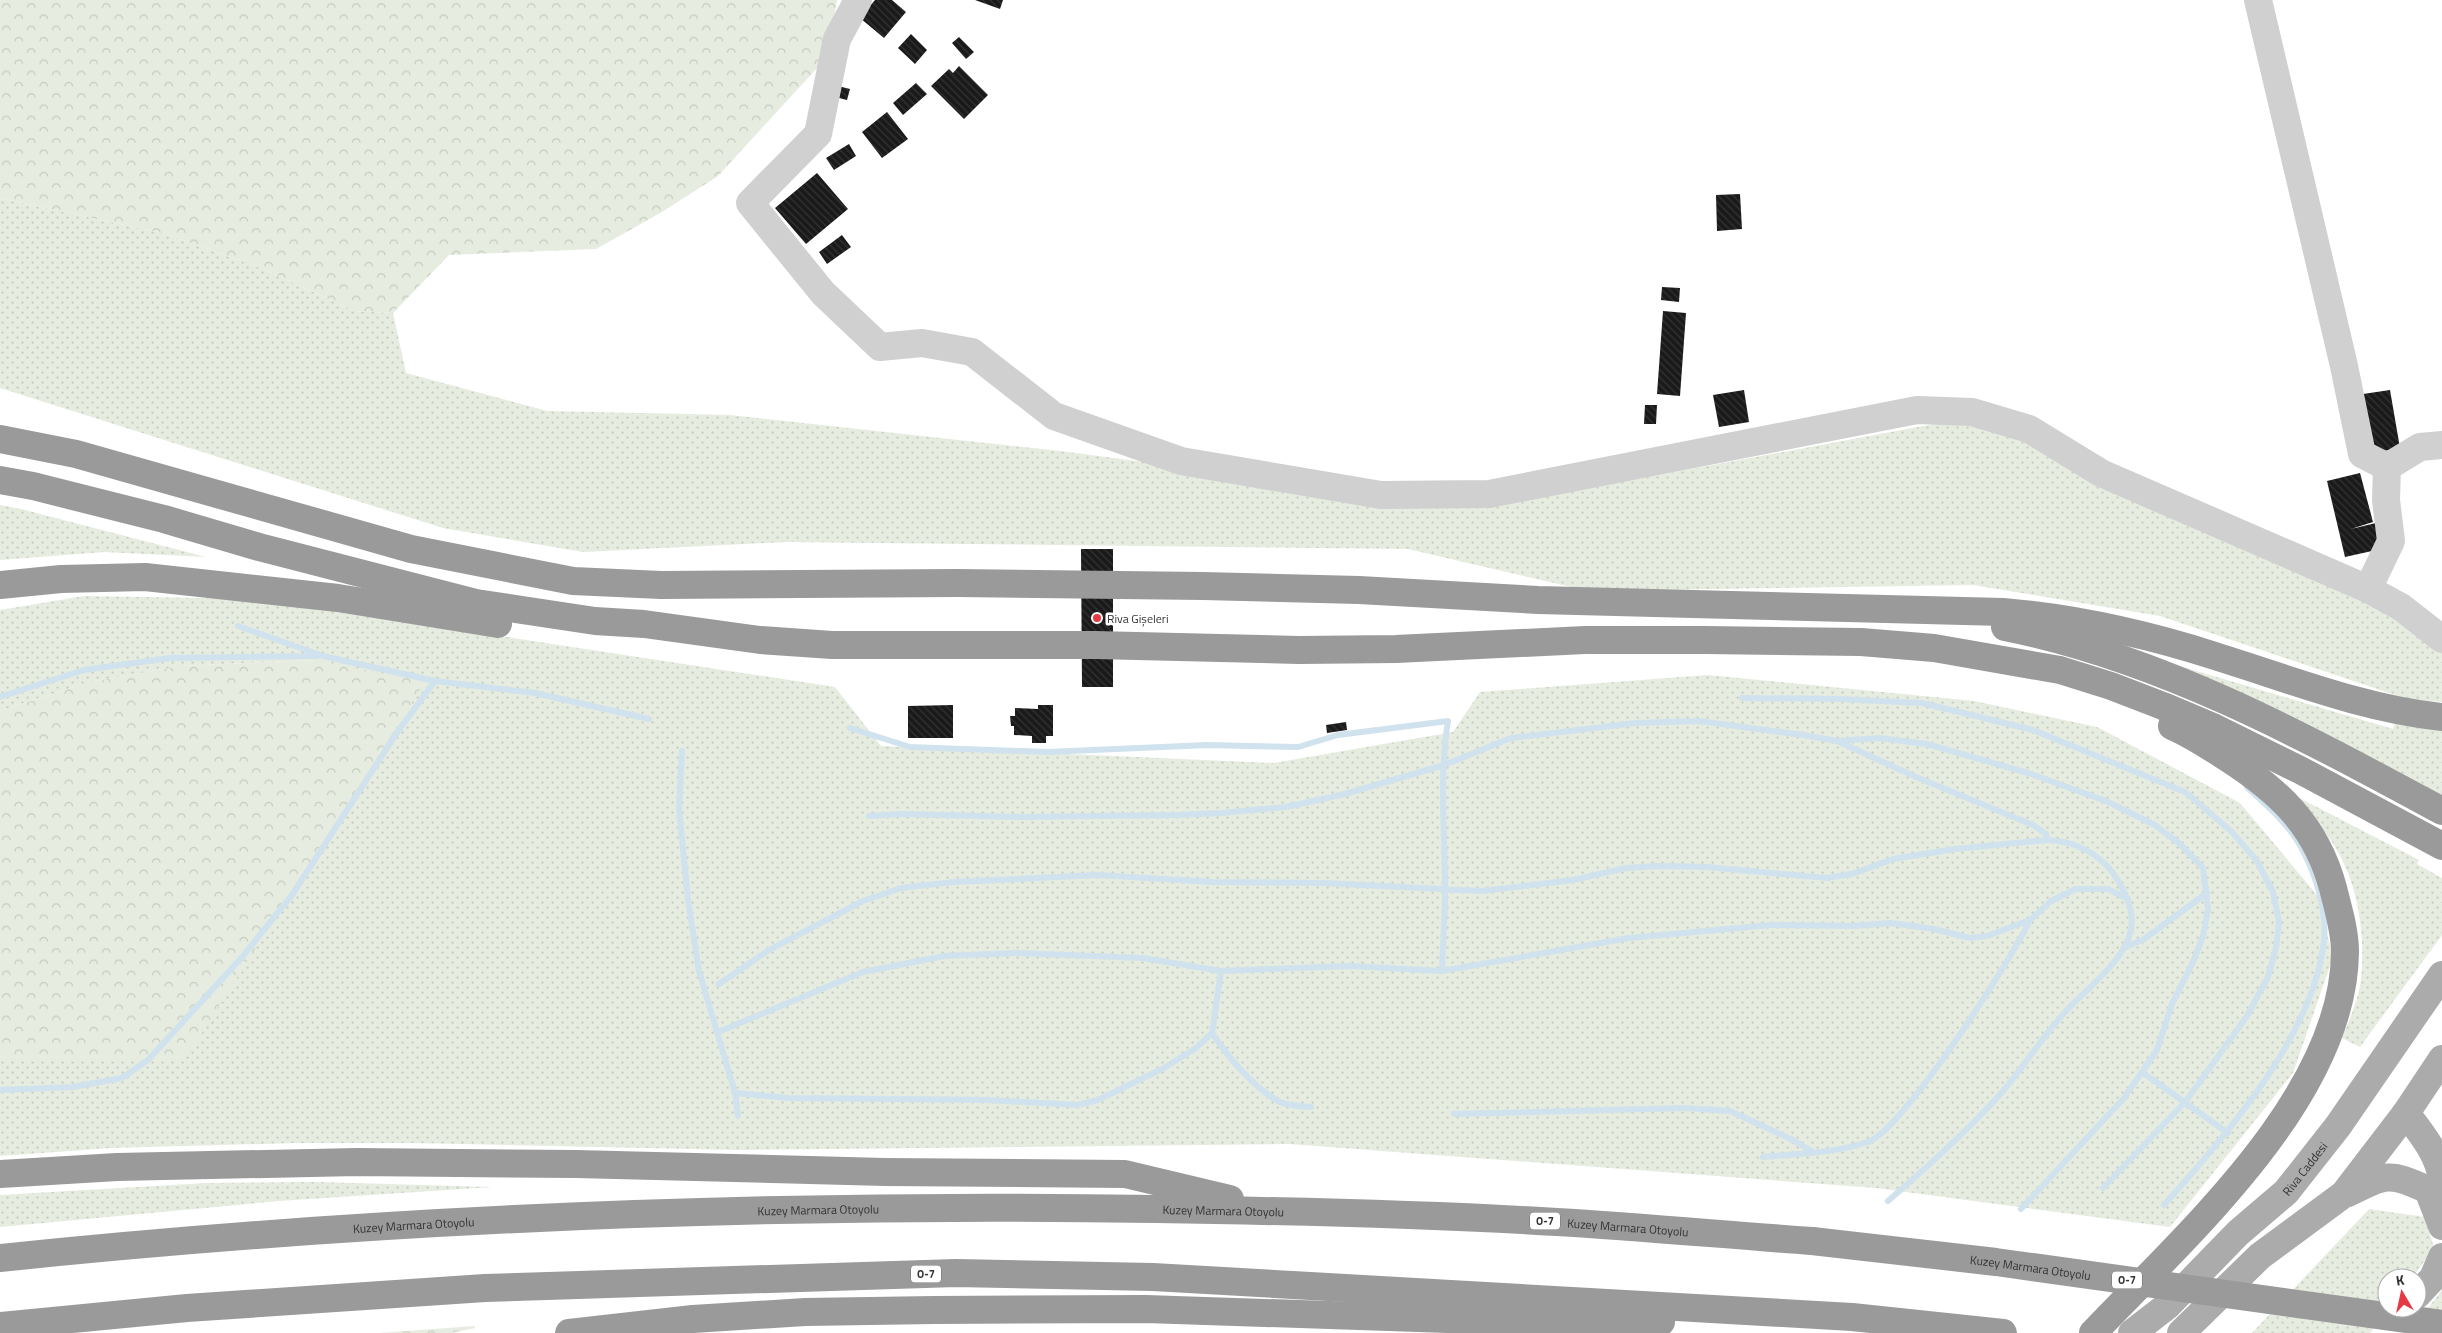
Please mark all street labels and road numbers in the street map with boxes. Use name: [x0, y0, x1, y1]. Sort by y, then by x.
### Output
street label: Riva Caddesi: [2277, 1138, 2332, 1200]
street label: Kuzey Marmara Otoyolu: [757, 1199, 879, 1220]
street label: Kuzey Marmara Otoyolu: [1162, 1200, 1284, 1221]
street label: Kuzey Marmara Otoyolu: [352, 1212, 475, 1238]
road number: O-7: [1530, 1212, 1560, 1230]
street label: Kuzey Marmara Otoyolu: [1567, 1213, 1689, 1241]
street label: Kuzey Marmara Otoyolu: [1969, 1250, 2092, 1285]
road number: O-7: [911, 1266, 941, 1282]
road number: O-7: [2112, 1272, 2142, 1288]

